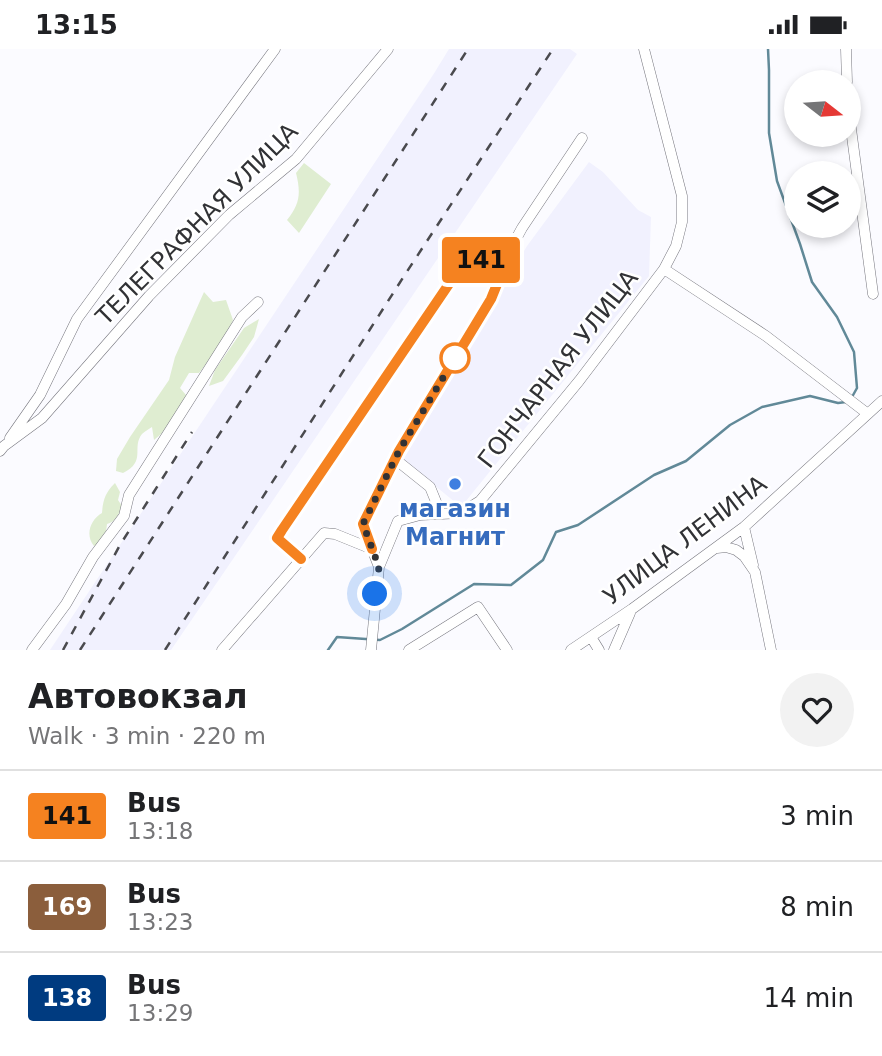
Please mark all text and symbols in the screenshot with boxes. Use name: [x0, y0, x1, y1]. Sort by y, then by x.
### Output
text: 13:15: [35, 10, 118, 40]
north arrow: [784, 70, 861, 147]
map controls: [784, 70, 861, 238]
street label: ТЕЛЕГРАФНАЯ УЛИЦА: [90, 117, 304, 331]
button: layers: [784, 161, 861, 238]
line badge: 141: [441, 237, 521, 283]
text: 141: [456, 246, 506, 274]
street label: ГОНЧАРНАЯ УЛИЦА: [472, 264, 644, 474]
unlabelled marker: [440, 343, 470, 373]
street label: УЛИЦА ЛЕНИНА: [598, 469, 773, 610]
marker: магазин Магнит: [447, 476, 463, 492]
place label: магазин Магнит: [399, 495, 511, 551]
your location: [357, 576, 392, 611]
button: heart: [780, 673, 854, 747]
text: Автовокзал: [28, 677, 248, 716]
text: Walk · 3 min · 220 m: [28, 723, 266, 749]
text: Bus: [127, 788, 181, 818]
text: 3 min: [780, 801, 854, 831]
text: 141: [42, 802, 92, 830]
text: 13:18: [127, 818, 193, 844]
text: Bus: [127, 879, 181, 909]
text: 8 min: [780, 892, 854, 922]
text: 169: [42, 893, 92, 921]
text: 13:23: [127, 909, 193, 935]
text: Bus: [127, 970, 181, 1000]
text: 14 min: [764, 983, 854, 1013]
text: 138: [42, 984, 92, 1012]
text: 13:29: [127, 1000, 193, 1026]

